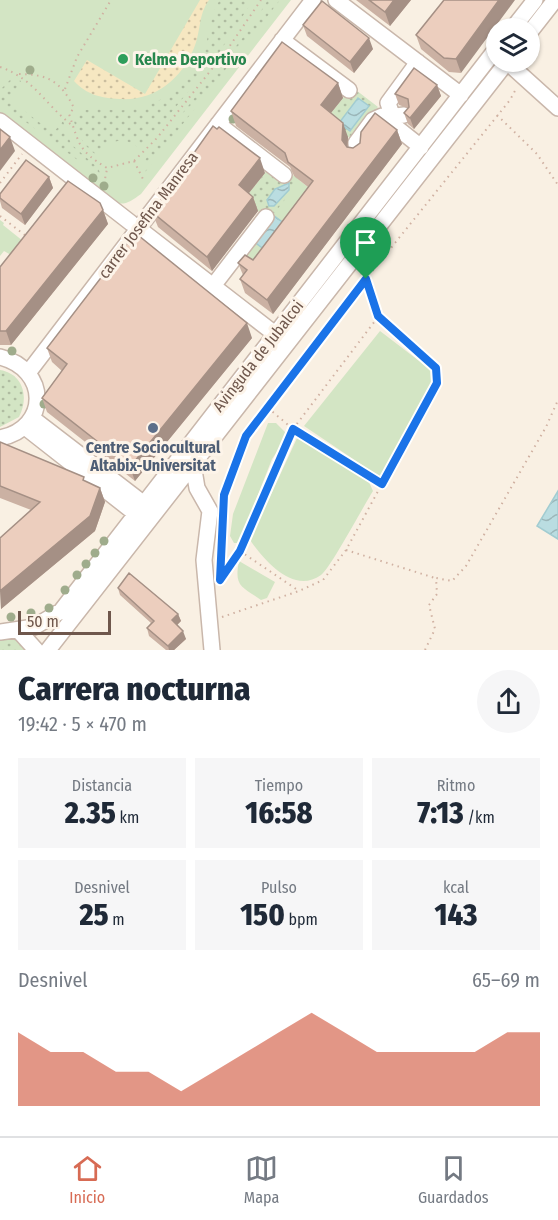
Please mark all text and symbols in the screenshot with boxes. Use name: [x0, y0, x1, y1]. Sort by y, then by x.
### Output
map controls: [486, 18, 540, 72]
button: layers: [486, 18, 540, 72]
place label: Kelme Deportivo: [135, 50, 247, 69]
marker: Kelme Deportivo: [116, 52, 130, 66]
street label: carrer Josefina Manresa: [94, 148, 202, 282]
pin: [340, 217, 391, 279]
icon: arrive: [349, 226, 382, 259]
street label: Avinguda de Jubalcoi: [209, 297, 307, 415]
marker: Centre Sociocultural Altabix-Universitat: [146, 421, 160, 435]
place label: Centre Sociocultural Altabix-Universitat: [86, 438, 221, 475]
scale bar: [18, 608, 111, 636]
text: 50 m: [27, 612, 59, 631]
text: Carrera nocturna: [18, 669, 251, 709]
button: share: [477, 670, 540, 733]
text: 19:42 · 5 × 470 m: [18, 712, 147, 736]
text: Distancia: [72, 776, 132, 795]
text: Tiempo: [255, 776, 303, 795]
text: Ritmo: [437, 776, 475, 795]
text: 2.35: [65, 795, 116, 831]
text: 16:58: [245, 795, 313, 831]
text: 7:13: [417, 795, 464, 831]
text: km: [116, 808, 139, 827]
text: /km: [464, 808, 495, 827]
text: Desnivel: [74, 878, 130, 897]
text: Pulso: [261, 878, 297, 897]
text: kcal: [443, 878, 469, 897]
text: 25: [79, 897, 109, 933]
text: 150: [240, 897, 285, 933]
text: 143: [435, 897, 477, 933]
text: m: [109, 910, 125, 929]
text: bpm: [285, 910, 318, 929]
text: Desnivel: [18, 968, 88, 992]
text: 65–69 m: [472, 968, 540, 992]
tab: Inicio: [69, 1152, 105, 1207]
tab: Mapa: [244, 1152, 279, 1207]
tab: Guardados: [418, 1152, 489, 1207]

